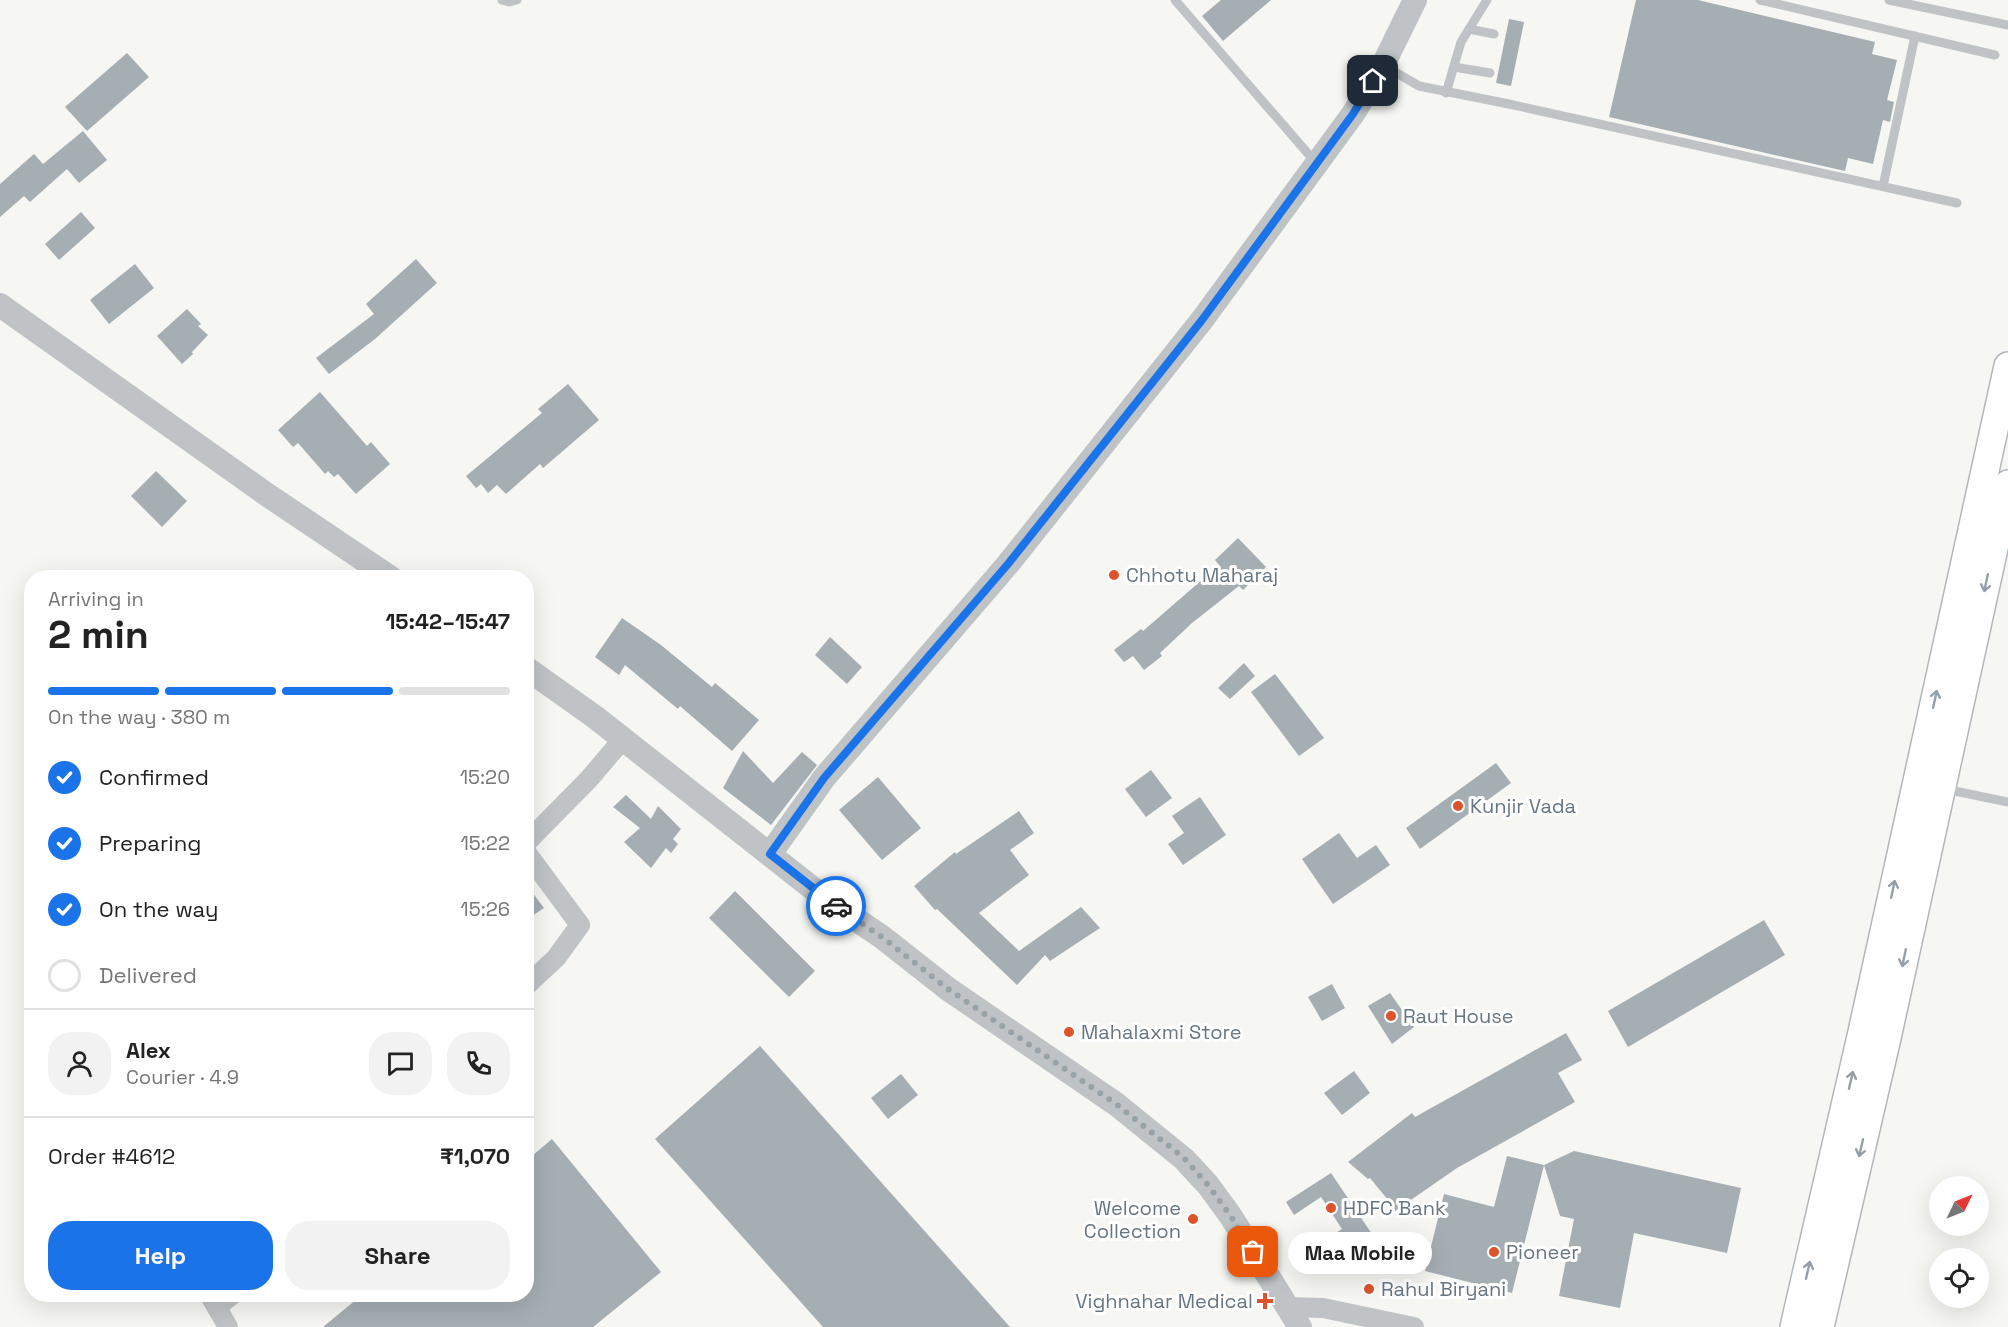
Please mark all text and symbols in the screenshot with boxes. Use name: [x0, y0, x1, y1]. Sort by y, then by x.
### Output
pin: [1347, 55, 1398, 106]
icon: home: [1356, 64, 1389, 97]
place label: Chhotu Maharaj: [1126, 562, 1278, 588]
marker: Chhotu Maharaj: [1107, 568, 1121, 582]
one-way arrow: [1980, 573, 1992, 592]
text: Arriving in: [48, 586, 144, 612]
text: 15:42–15:47: [385, 607, 510, 635]
text: 2 min: [48, 610, 149, 659]
one-way arrow: [1930, 690, 1941, 709]
text: On the way · 380 m: [48, 704, 230, 730]
icon: check: [48, 761, 81, 794]
text: Confirmed: [99, 763, 209, 791]
text: 15:20: [460, 764, 510, 790]
place label: Kunjir Vada: [1470, 793, 1576, 819]
marker: Kunjir Vada: [1451, 799, 1465, 813]
icon: check: [48, 827, 81, 860]
text: Preparing: [99, 829, 201, 857]
text: 15:22: [460, 830, 510, 856]
courier: [806, 876, 866, 936]
one-way arrow: [1888, 880, 1899, 900]
icon: car: [820, 890, 853, 923]
icon: check: [48, 893, 81, 926]
text: On the way: [99, 895, 218, 923]
text: 15:26: [460, 896, 510, 922]
one-way arrow: [1898, 947, 1909, 967]
text: Delivered: [99, 961, 197, 989]
place label: Raut House: [1403, 1003, 1514, 1029]
marker: Raut House: [1384, 1009, 1398, 1023]
place label: Mahalaxmi Store: [1081, 1019, 1242, 1045]
marker: Mahalaxmi Store: [1062, 1025, 1076, 1039]
button: person: [48, 1032, 111, 1095]
button: chat: [369, 1032, 432, 1095]
button: phone: [447, 1032, 510, 1095]
text: Alex: [126, 1036, 171, 1064]
text: Courier · 4.9: [126, 1064, 239, 1090]
one-way arrow: [1846, 1071, 1857, 1090]
one-way arrow: [1855, 1138, 1867, 1157]
text: Order #4612: [48, 1142, 175, 1170]
text: ₹1,070: [440, 1142, 510, 1170]
north arrow: [1929, 1176, 1989, 1236]
map controls: [1929, 1176, 1989, 1308]
place label: Welcome Collection: [1084, 1195, 1181, 1244]
place label: HDFC Bank: [1343, 1195, 1446, 1221]
marker: HDFC Bank: [1324, 1201, 1338, 1215]
marker: Welcome Collection: [1186, 1212, 1200, 1226]
button: Help: [48, 1221, 273, 1290]
button: Share: [285, 1221, 510, 1290]
pin: [1227, 1226, 1278, 1277]
callout: Maa Mobile: [1289, 1231, 1433, 1273]
icon: bag: [1236, 1235, 1269, 1268]
place label: Pioneer: [1506, 1239, 1579, 1265]
text: Maa Mobile: [1305, 1240, 1415, 1266]
marker: Pioneer: [1487, 1245, 1501, 1259]
button: locate: [1929, 1248, 1989, 1308]
one-way arrow: [1802, 1261, 1814, 1280]
place label: Rahul Biryani: [1381, 1276, 1506, 1302]
marker: Rahul Biryani: [1362, 1282, 1376, 1296]
place label: Vighnahar Medical: [1075, 1288, 1253, 1314]
marker: Vighnahar Medical: [1258, 1294, 1272, 1308]

